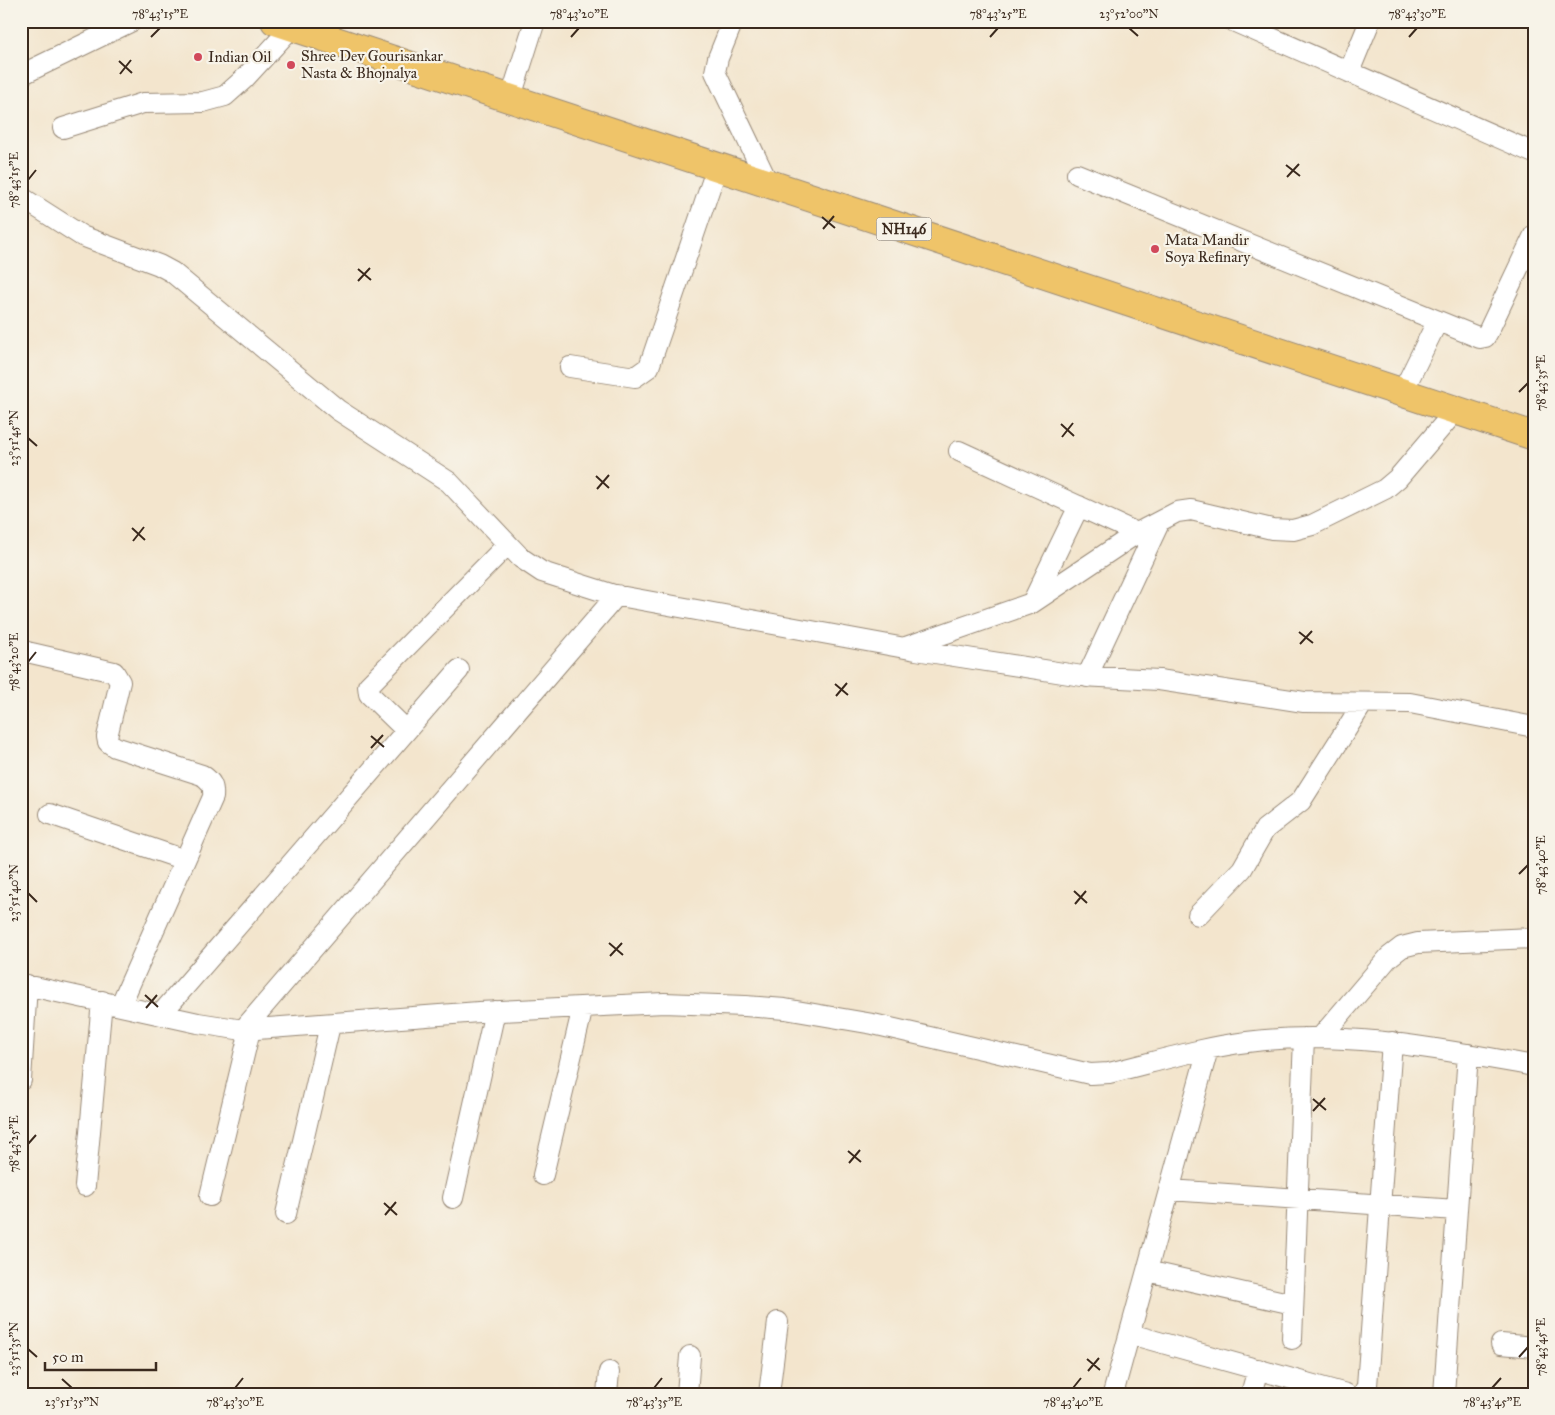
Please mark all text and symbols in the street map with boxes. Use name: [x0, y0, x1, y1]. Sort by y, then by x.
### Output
text: 78°43'15"E: [132, 7, 188, 21]
text: 78°43'20"E: [550, 7, 609, 21]
text: 78°43'25"E: [969, 7, 1027, 21]
text: 23°52'00"N: [1099, 7, 1159, 21]
text: 78°43'30"E: [1388, 7, 1446, 21]
place label: Shree Dev Gourisankar Nasta & Bhojnalya: [301, 47, 443, 82]
place label: Indian Oil: [208, 48, 272, 66]
marker: Indian Oil: [192, 51, 204, 63]
marker: Shree Dev Gourisankar Nasta & Bhojnalya: [285, 59, 297, 71]
text: 78°43'15"E: [7, 152, 21, 208]
road number: NH146: [876, 218, 932, 240]
place label: Mata Mandir Soya Refinary: [1165, 231, 1251, 266]
marker: Mata Mandir Soya Refinary: [1149, 243, 1161, 255]
text: 78°43'35"E: [1534, 355, 1548, 411]
text: 23°51'45"N: [7, 410, 21, 466]
text: 78°43'20"E: [7, 632, 21, 691]
text: 78°43'40"E: [1534, 835, 1548, 895]
text: 23°51'40"N: [7, 864, 21, 922]
text: 78°43'25"E: [7, 1115, 21, 1173]
text: 78°43'45"E: [1534, 1318, 1548, 1376]
text: 23°51'35"N: [7, 1322, 21, 1376]
scale bar: [45, 1340, 156, 1372]
text: 50 m: [52, 1348, 84, 1366]
text: 23°51'35"N: [45, 1395, 99, 1409]
text: 78°43'30"E: [206, 1395, 264, 1409]
text: 78°43'35"E: [626, 1395, 682, 1409]
text: 78°43'40"E: [1043, 1395, 1103, 1409]
text: 78°43'45"E: [1463, 1395, 1521, 1409]

